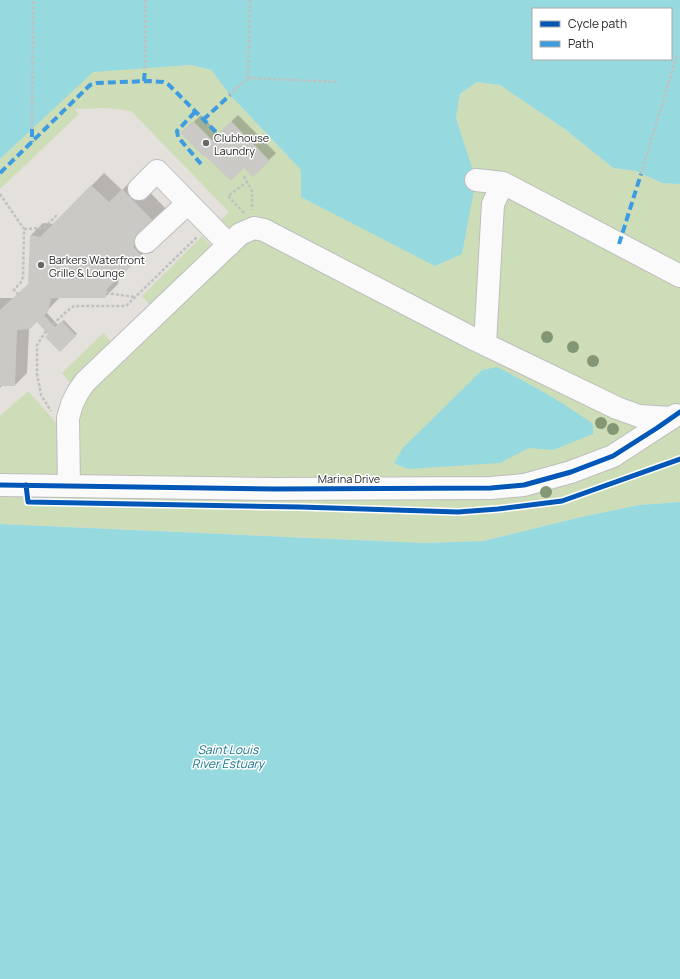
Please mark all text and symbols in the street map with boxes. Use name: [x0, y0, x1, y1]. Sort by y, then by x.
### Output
legend: [532, 8, 672, 60]
text: Cycle path: [568, 15, 627, 32]
text: Path: [568, 35, 594, 52]
place label: Clubhouse Laundry: [214, 130, 270, 158]
marker: Clubhouse Laundry: [201, 138, 211, 148]
place label: Barkers Waterfront Grille & Lounge: [49, 252, 145, 280]
marker: Barkers Waterfront Grille & Lounge: [36, 260, 46, 270]
street label: Marina Drive: [318, 471, 381, 486]
water label: Saint Louis River Estuary: [192, 741, 266, 772]

